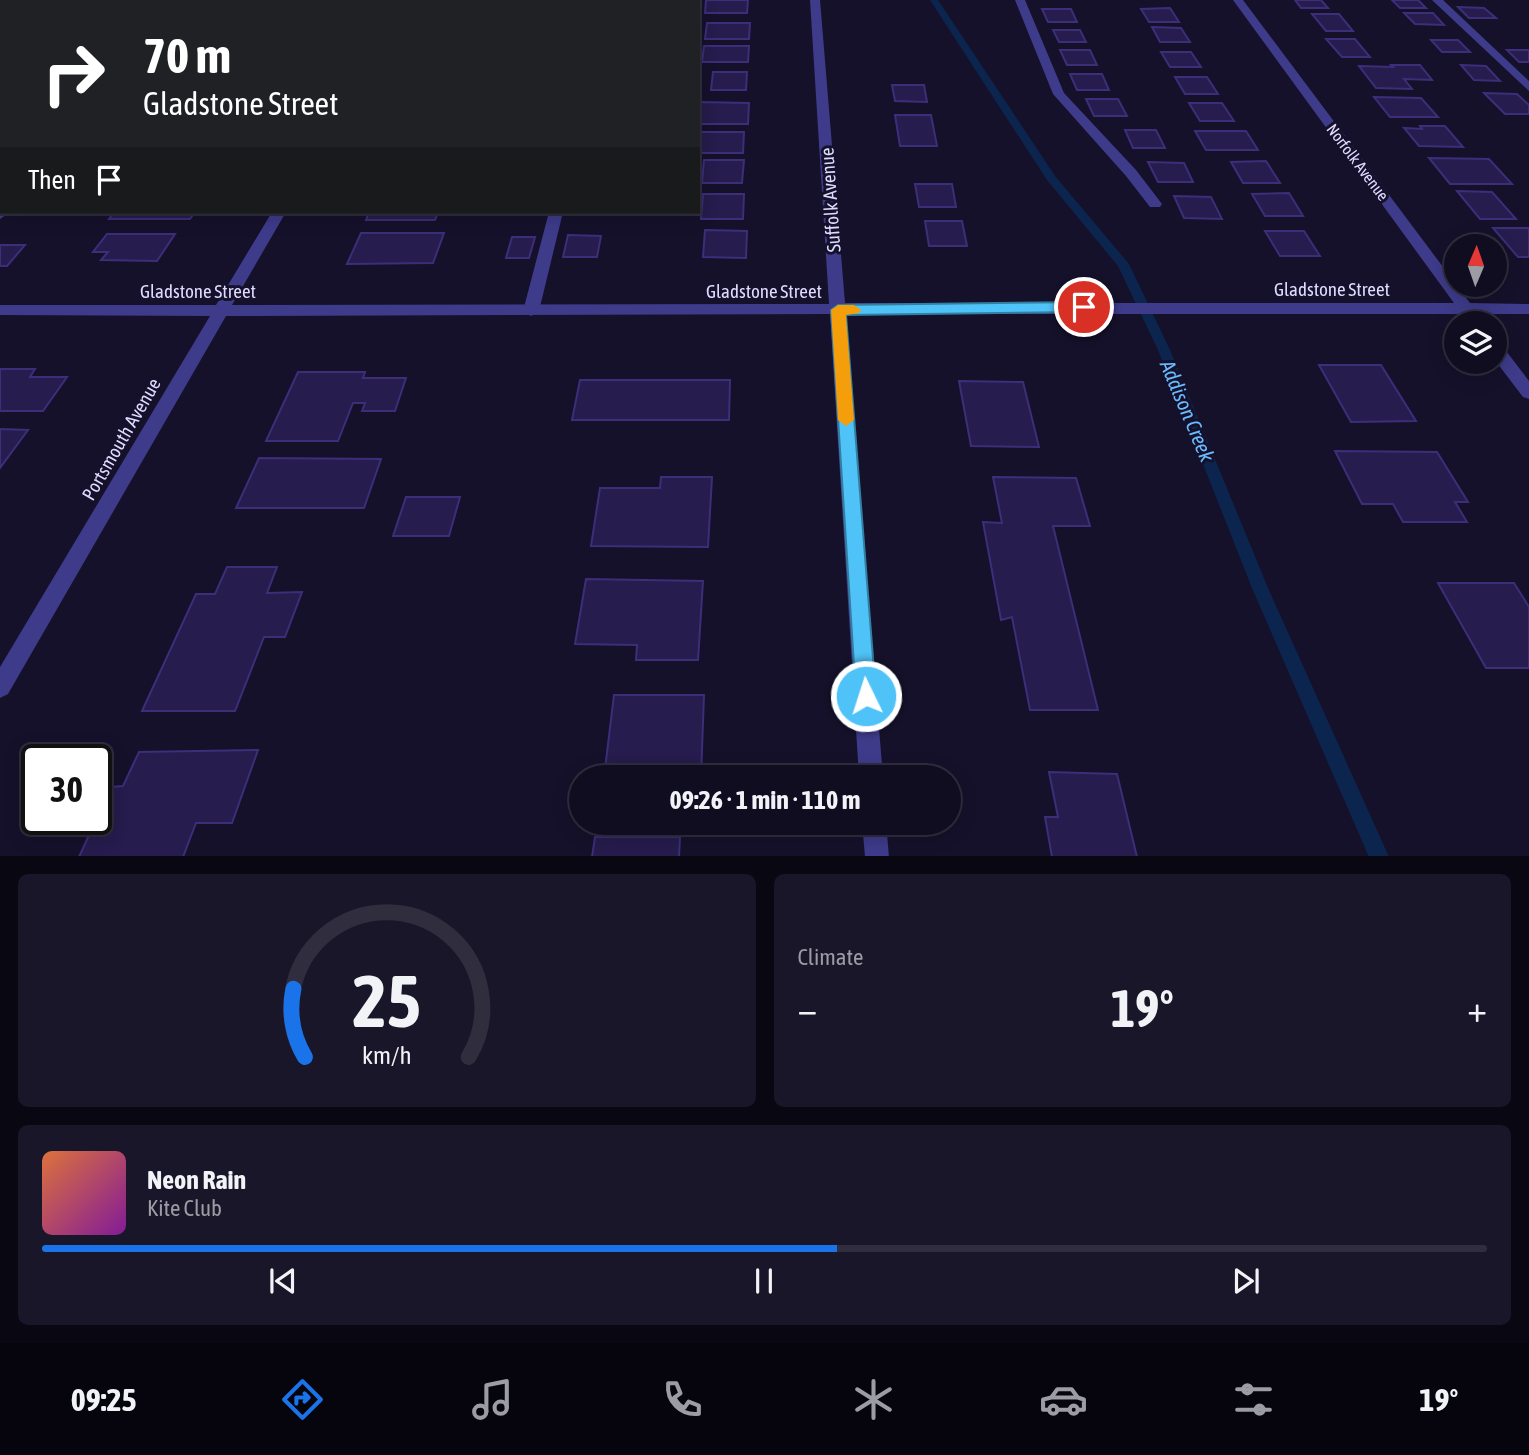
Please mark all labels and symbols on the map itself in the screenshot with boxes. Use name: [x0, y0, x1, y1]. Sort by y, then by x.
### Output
street label: Norfolk Avenue: [1323, 120, 1393, 204]
street label: Suffolk Avenue: [815, 147, 845, 253]
north arrow: [1444, 234, 1507, 298]
pin: [1054, 277, 1114, 337]
street label: Gladstone Street: [1274, 278, 1390, 300]
street label: Gladstone Street: [140, 280, 256, 302]
street label: Gladstone Street: [706, 280, 822, 302]
water label: Addison Creek: [1155, 355, 1220, 466]
street label: Portsmouth Avenue: [77, 374, 165, 504]
position arrow: [829, 659, 903, 733]
speed limit sign: 30: [21, 744, 112, 835]

